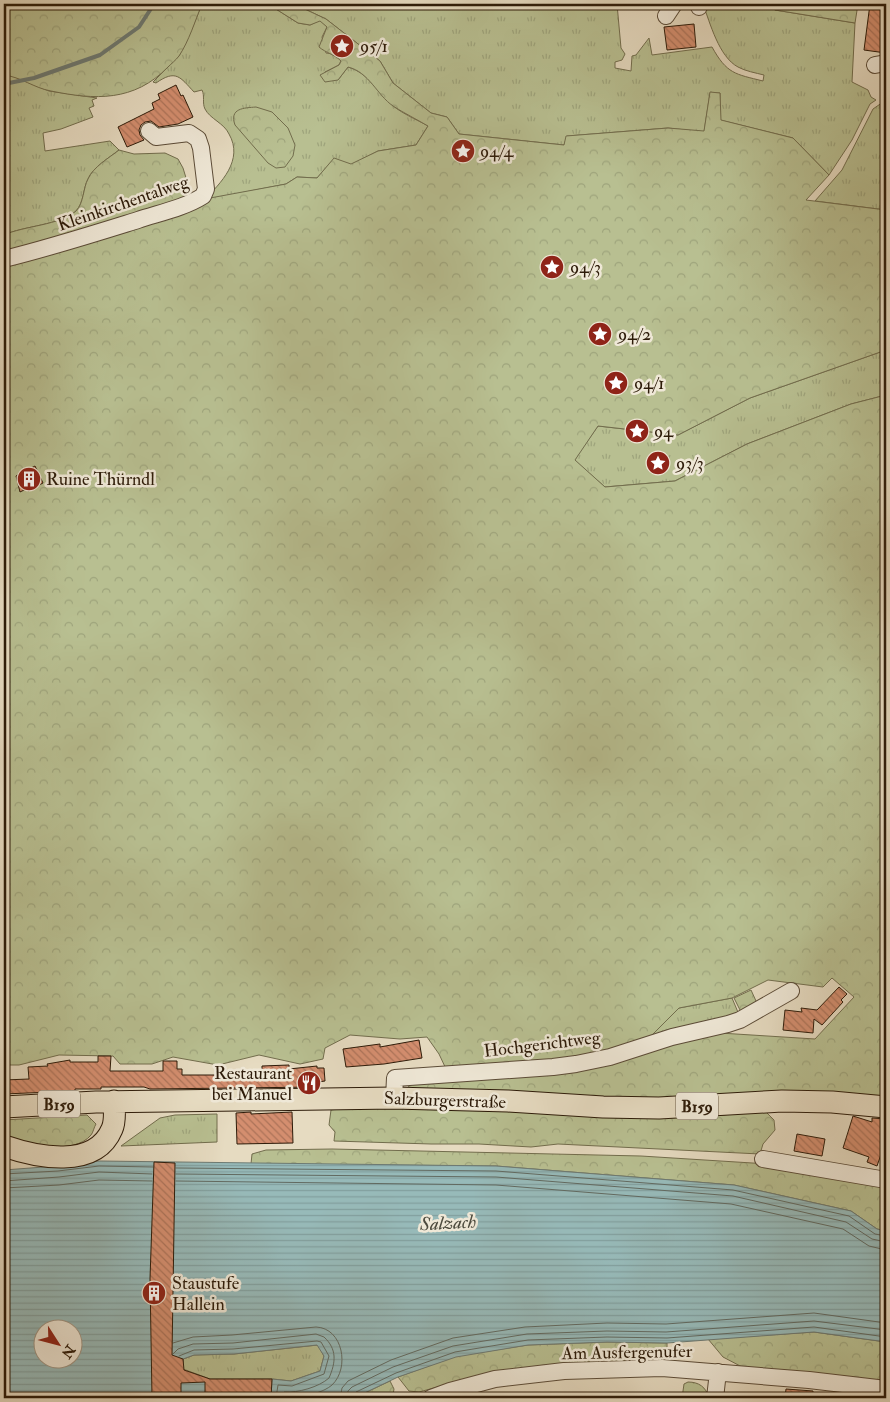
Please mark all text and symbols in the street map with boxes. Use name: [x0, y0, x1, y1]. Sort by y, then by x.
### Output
place icon: 95/1: [329, 33, 355, 59]
place label: 95/1: [358, 35, 388, 58]
place icon: 94/4: [450, 138, 476, 164]
place label: 94/4: [478, 140, 515, 163]
street label: Kleinkirchentalweg: [55, 170, 193, 237]
place icon: 94/3: [539, 254, 565, 280]
place label: 94/3: [568, 256, 601, 279]
place icon: 94/2: [587, 321, 613, 347]
place label: 94/2: [616, 323, 651, 346]
place icon: 94/1: [603, 370, 629, 396]
place label: 94/1: [632, 372, 664, 395]
place icon: 94: [624, 418, 650, 444]
place label: 94: [652, 420, 674, 443]
place icon: 93/3: [645, 450, 671, 476]
place label: 93/3: [674, 452, 704, 475]
building icon: Ruine Thürndl: [16, 466, 42, 492]
place label: Ruine Thürndl: [46, 468, 155, 491]
street label: Hochgerichtweg: [482, 1026, 603, 1063]
place label: Restaurant bei Manuel: [212, 1062, 292, 1106]
restaurant icon: Restaurant bei Manuel: [296, 1070, 322, 1096]
street label: Salzburgerstraße: [384, 1087, 507, 1114]
road number: B159: [38, 1090, 80, 1118]
road number: B159: [676, 1092, 718, 1120]
water label: Salzach: [418, 1210, 477, 1237]
place label: Staustufe Hallein: [172, 1272, 240, 1316]
building icon: Staustufe Hallein: [141, 1280, 167, 1306]
north arrow: [32, 1320, 82, 1370]
text: N: [57, 1340, 79, 1362]
street label: Am Ausfergenufer: [560, 1340, 693, 1365]

